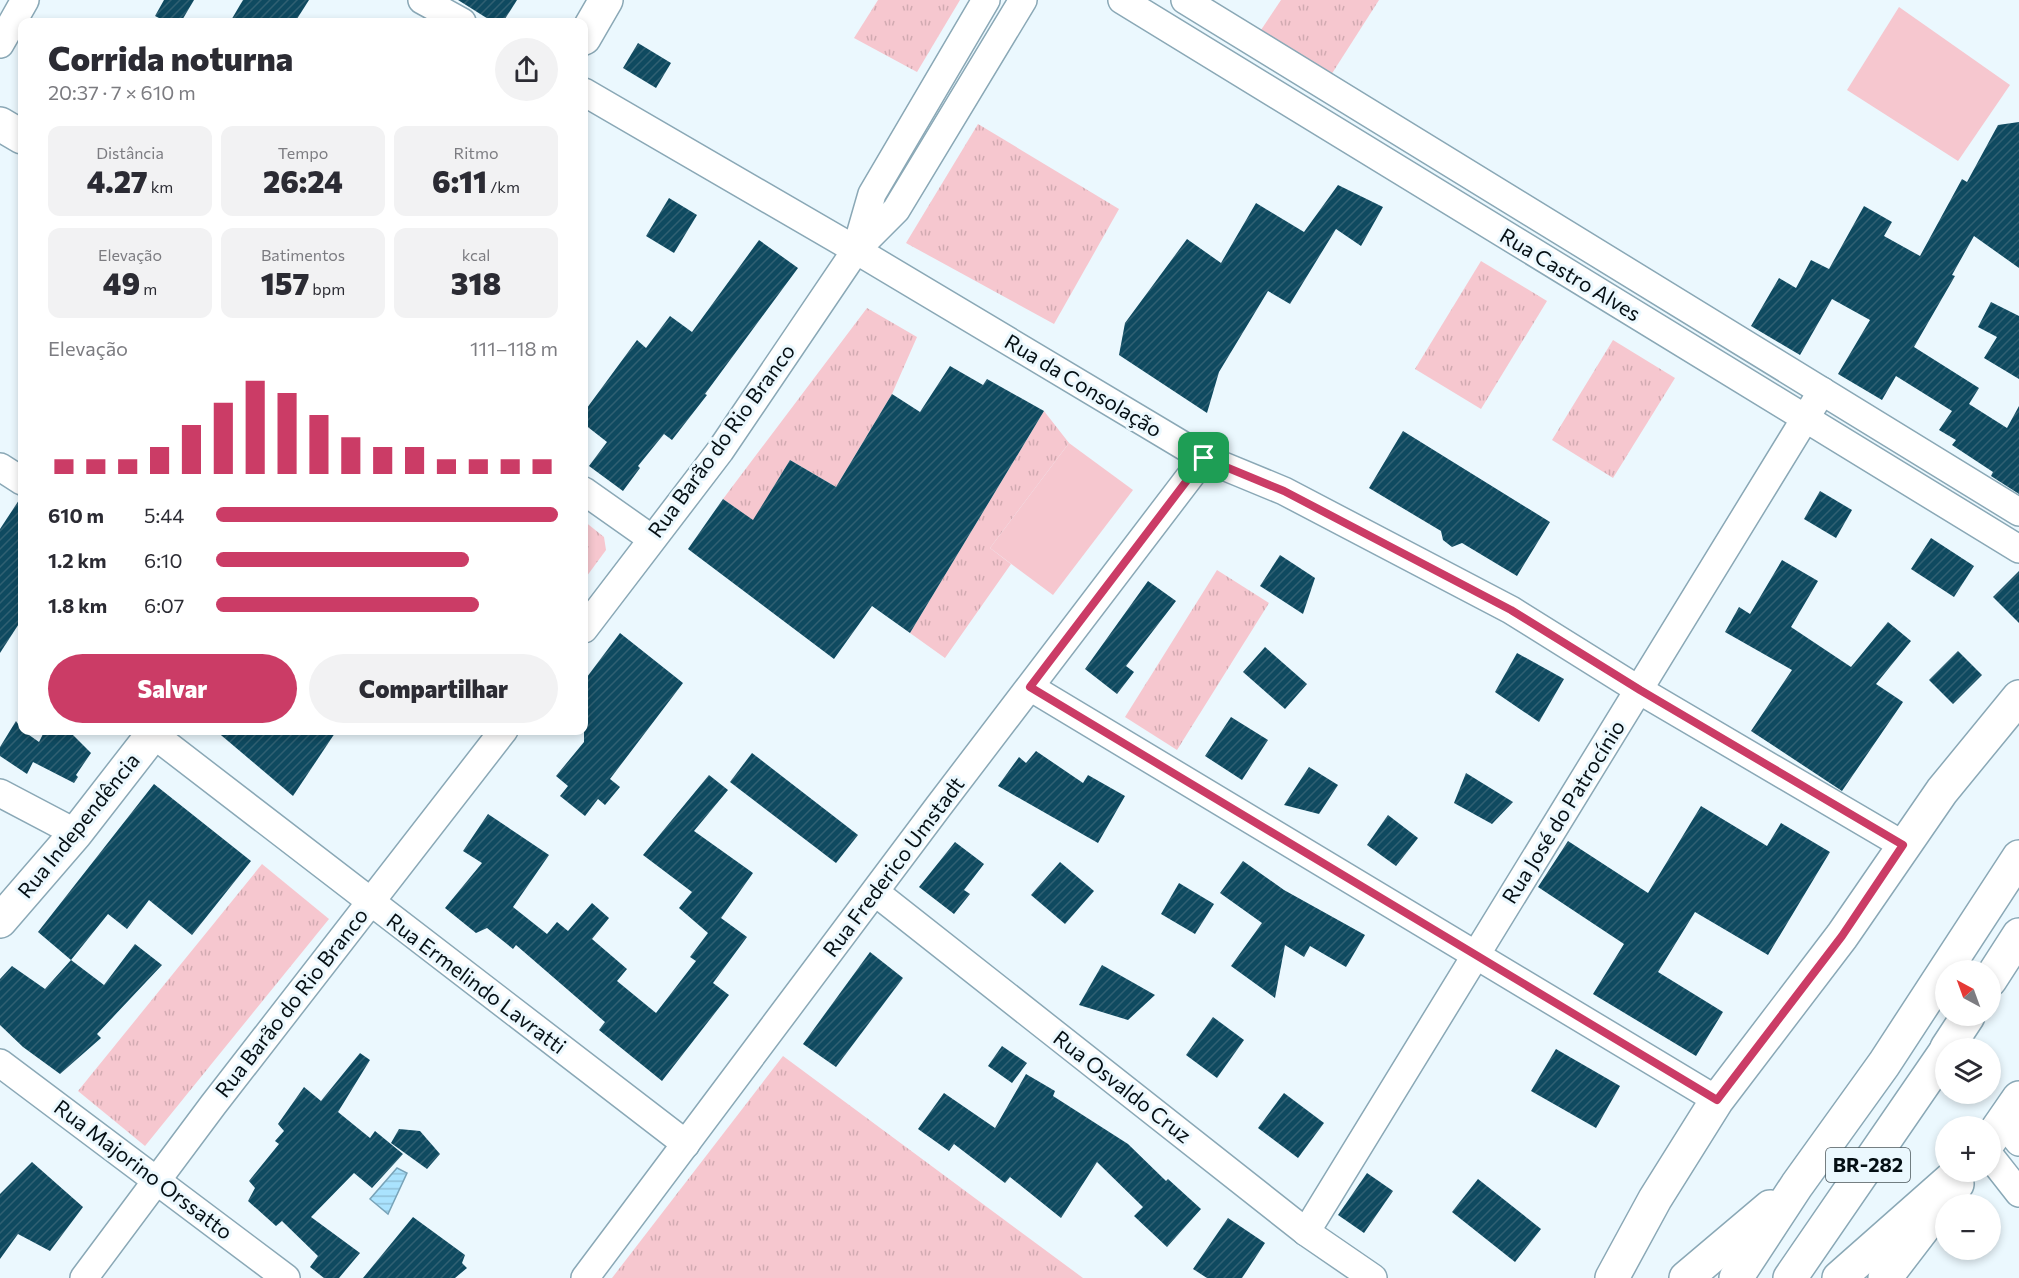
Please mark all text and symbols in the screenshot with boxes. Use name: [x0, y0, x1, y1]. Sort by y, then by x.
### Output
text: Corrida noturna: [48, 37, 293, 78]
button: share: [495, 38, 558, 101]
text: 20:37 · 7 × 610 m: [48, 80, 196, 104]
text: Distância: [96, 143, 164, 162]
text: Tempo: [278, 143, 328, 162]
text: Ritmo: [454, 143, 498, 162]
text: 4.27: [87, 162, 148, 199]
text: 26:24: [263, 162, 343, 199]
text: 6:11: [432, 162, 487, 199]
text: km: [148, 177, 173, 196]
text: /km: [487, 177, 520, 196]
street label: Rua Castro Alves: [1496, 222, 1646, 326]
text: Elevação: [98, 245, 162, 264]
text: Batimentos: [261, 245, 345, 264]
text: kcal: [462, 245, 490, 264]
text: 49: [103, 264, 140, 301]
text: 157: [261, 264, 309, 301]
text: 318: [451, 264, 501, 301]
text: m: [140, 279, 157, 298]
text: bpm: [309, 279, 345, 298]
street label: Rua da Consolação: [1001, 328, 1167, 442]
text: Elevação: [48, 336, 128, 360]
text: 111–118 m: [470, 336, 558, 360]
street label: Rua Barão do Rio Branco: [642, 338, 799, 542]
pin: [1178, 432, 1229, 483]
icon: arrive: [1187, 441, 1220, 474]
text: 610 m: [48, 503, 104, 527]
text: 5:44: [144, 503, 184, 527]
text: 1.2 km: [48, 548, 106, 572]
text: 6:10: [144, 548, 182, 572]
text: 1.8 km: [48, 593, 107, 617]
text: 6:07: [144, 593, 184, 617]
button: Salvar: [48, 654, 297, 723]
button: Compartilhar: [309, 654, 558, 723]
street label: Rua José do Patrocínio: [1496, 715, 1629, 908]
street label: Rua Independência: [12, 748, 144, 903]
street label: Rua Frederico Umstadt: [817, 771, 969, 961]
street label: Rua Barão do Rio Branco: [209, 902, 372, 1102]
street label: Rua Ermelindo Lavratti: [382, 907, 571, 1058]
north arrow: [1935, 960, 2001, 1026]
map controls: [1935, 960, 2001, 1260]
street label: Rua Osvaldo Cruz: [1049, 1024, 1197, 1147]
button: layers: [1935, 1038, 2001, 1104]
street label: Rua Majorino Orssatto: [50, 1094, 238, 1244]
button: +: [1935, 1116, 2001, 1182]
road number: BR-282: [1826, 1148, 1910, 1182]
button: −: [1935, 1194, 2001, 1260]

